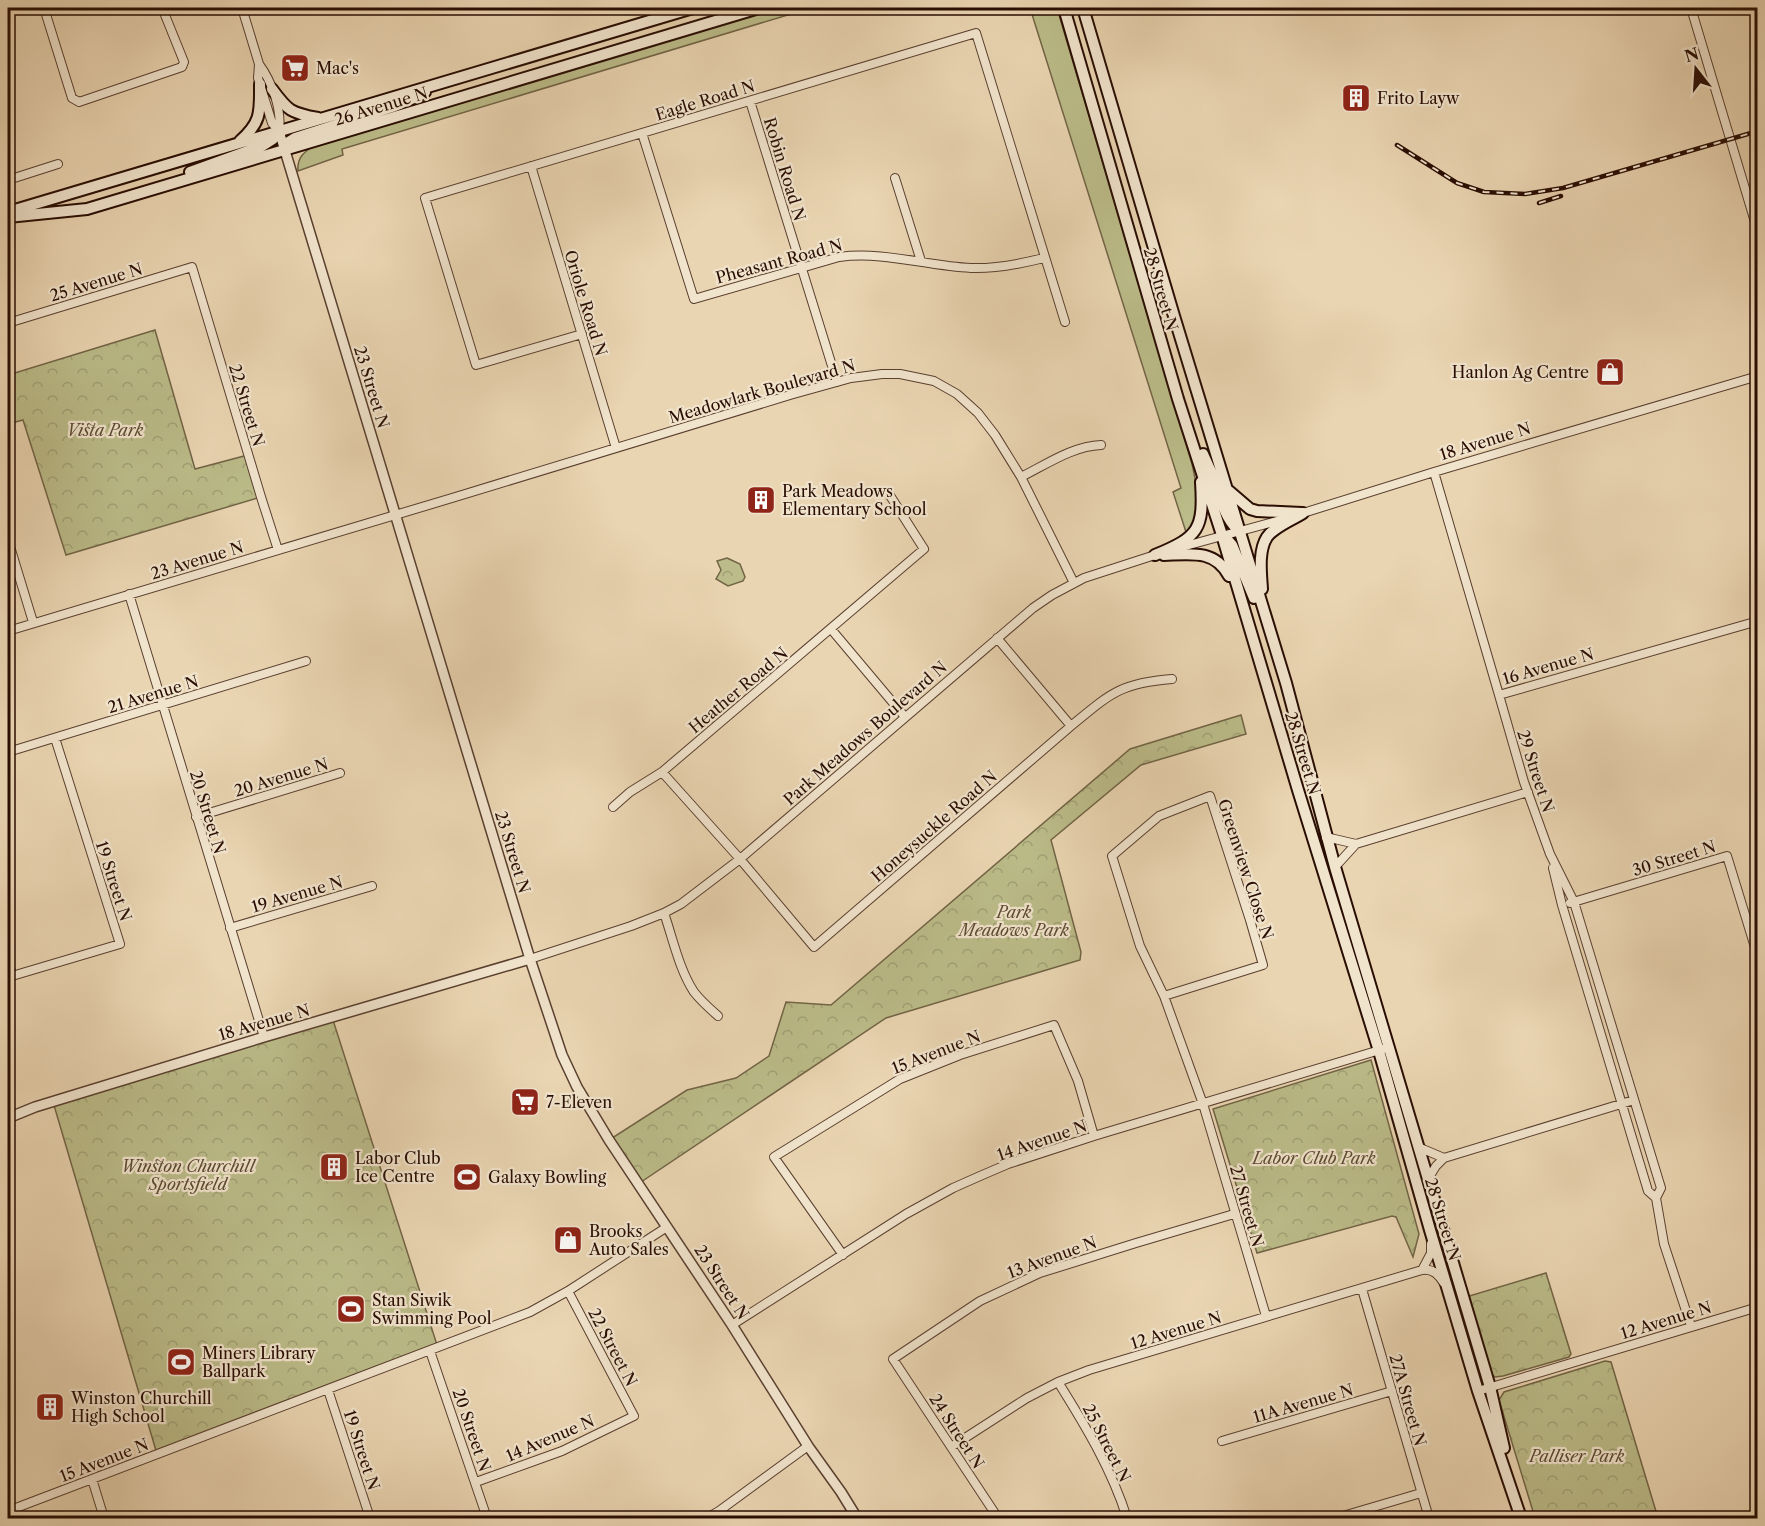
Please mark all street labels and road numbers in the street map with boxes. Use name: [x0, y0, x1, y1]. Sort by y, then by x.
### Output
street label: Eagle Road N: [653, 75, 757, 125]
street label: 26 Avenue N: [332, 82, 430, 130]
street label: Robin Road N: [760, 115, 810, 223]
street label: Pheasant Road N: [713, 234, 845, 288]
street label: 28 Street N: [1140, 245, 1182, 333]
street label: Oriole Road N: [560, 248, 612, 358]
street label: 25 Avenue N: [47, 258, 145, 306]
street label: 23 Street N: [350, 343, 394, 431]
street label: Meadowlark Boulevard N: [666, 355, 858, 427]
street label: 22 Street N: [225, 361, 269, 449]
street label: 18 Avenue N: [1437, 418, 1533, 464]
street label: 23 Avenue N: [148, 536, 246, 584]
street label: Heather Road N: [684, 643, 792, 737]
street label: 16 Avenue N: [1500, 643, 1596, 689]
street label: Park Meadows Boulevard N: [779, 657, 951, 809]
street label: 21 Avenue N: [105, 671, 201, 717]
street label: 28 Street N: [1281, 709, 1325, 797]
street label: 29 Street N: [1513, 727, 1559, 815]
street label: 20 Avenue N: [232, 753, 330, 801]
street label: Honeysuckle Road N: [867, 766, 1001, 886]
street label: 20 Street N: [186, 768, 230, 856]
street label: Greenview Close N: [1214, 796, 1278, 942]
street label: 23 Street N: [491, 808, 535, 896]
street label: 30 Street N: [1630, 836, 1718, 880]
street label: 19 Street N: [92, 838, 136, 924]
street label: 19 Avenue N: [249, 871, 345, 917]
street label: 18 Avenue N: [216, 999, 312, 1045]
street label: 15 Avenue N: [889, 1026, 983, 1078]
street label: 14 Avenue N: [994, 1115, 1090, 1165]
street label: 27 Street N: [1226, 1163, 1268, 1249]
street label: 28 Street N: [1421, 1175, 1465, 1263]
street label: 13 Avenue N: [1005, 1232, 1099, 1282]
street label: 23 Street N: [690, 1241, 754, 1323]
street label: 12 Avenue N: [1618, 1297, 1714, 1343]
street label: 22 Street N: [584, 1305, 642, 1389]
street label: 12 Avenue N: [1128, 1307, 1224, 1353]
street label: 27A Street N: [1385, 1352, 1431, 1448]
street label: 11A Avenue N: [1251, 1379, 1355, 1427]
street label: 20 Street N: [448, 1386, 496, 1474]
street label: 24 Street N: [925, 1390, 989, 1472]
street label: 25 Street N: [1079, 1401, 1135, 1485]
street label: 19 Street N: [340, 1407, 384, 1493]
street label: 14 Avenue N: [503, 1410, 597, 1466]
street label: 15 Avenue N: [57, 1434, 151, 1486]

